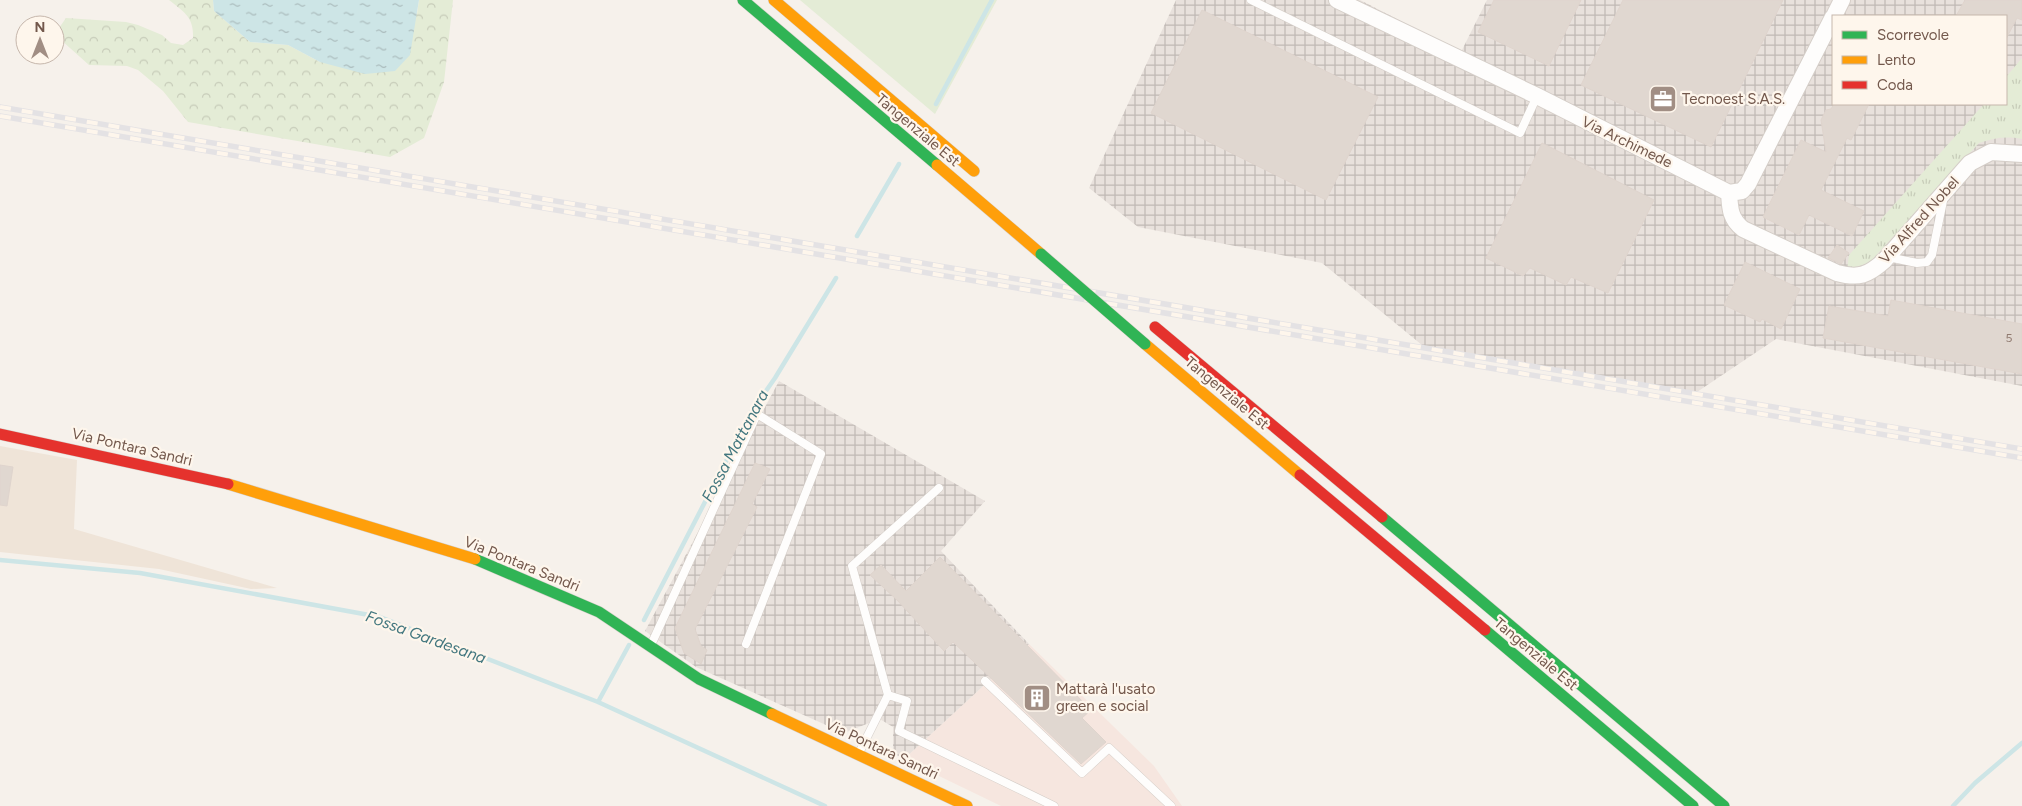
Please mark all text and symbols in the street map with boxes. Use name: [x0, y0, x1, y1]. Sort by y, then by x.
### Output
north arrow: [15, 15, 65, 65]
legend: [1832, 15, 2007, 105]
text: N: [35, 19, 45, 36]
text: Scorrevole: [1877, 26, 1949, 44]
text: Lento: [1877, 51, 1916, 69]
text: Coda: [1877, 76, 1913, 94]
office icon: Tecnoest S.A.S.: [1648, 84, 1678, 114]
street label: Tangenziale Est: [872, 90, 964, 171]
place label: Tecnoest S.A.S.: [1682, 90, 1785, 108]
street label: Via Archimede: [1579, 112, 1675, 172]
street label: Via Alfred Nobel: [1875, 173, 1963, 267]
house number: 5: [2006, 331, 2013, 345]
street label: Tangenziale Est: [1181, 353, 1273, 434]
water label: Fossa Mattanara: [697, 387, 773, 505]
street label: Via Pontara Sandri: [70, 424, 194, 470]
street label: Via Pontara Sandri: [462, 533, 582, 595]
water label: Fossa Gardesana: [363, 606, 489, 668]
street label: Tangenziale Est: [1490, 614, 1582, 695]
place label: Mattarà l'usato green e social: [1056, 680, 1156, 715]
building icon: Mattarà l'usato green e social: [1022, 683, 1052, 713]
street label: Via Pontara Sandri: [822, 715, 942, 783]

